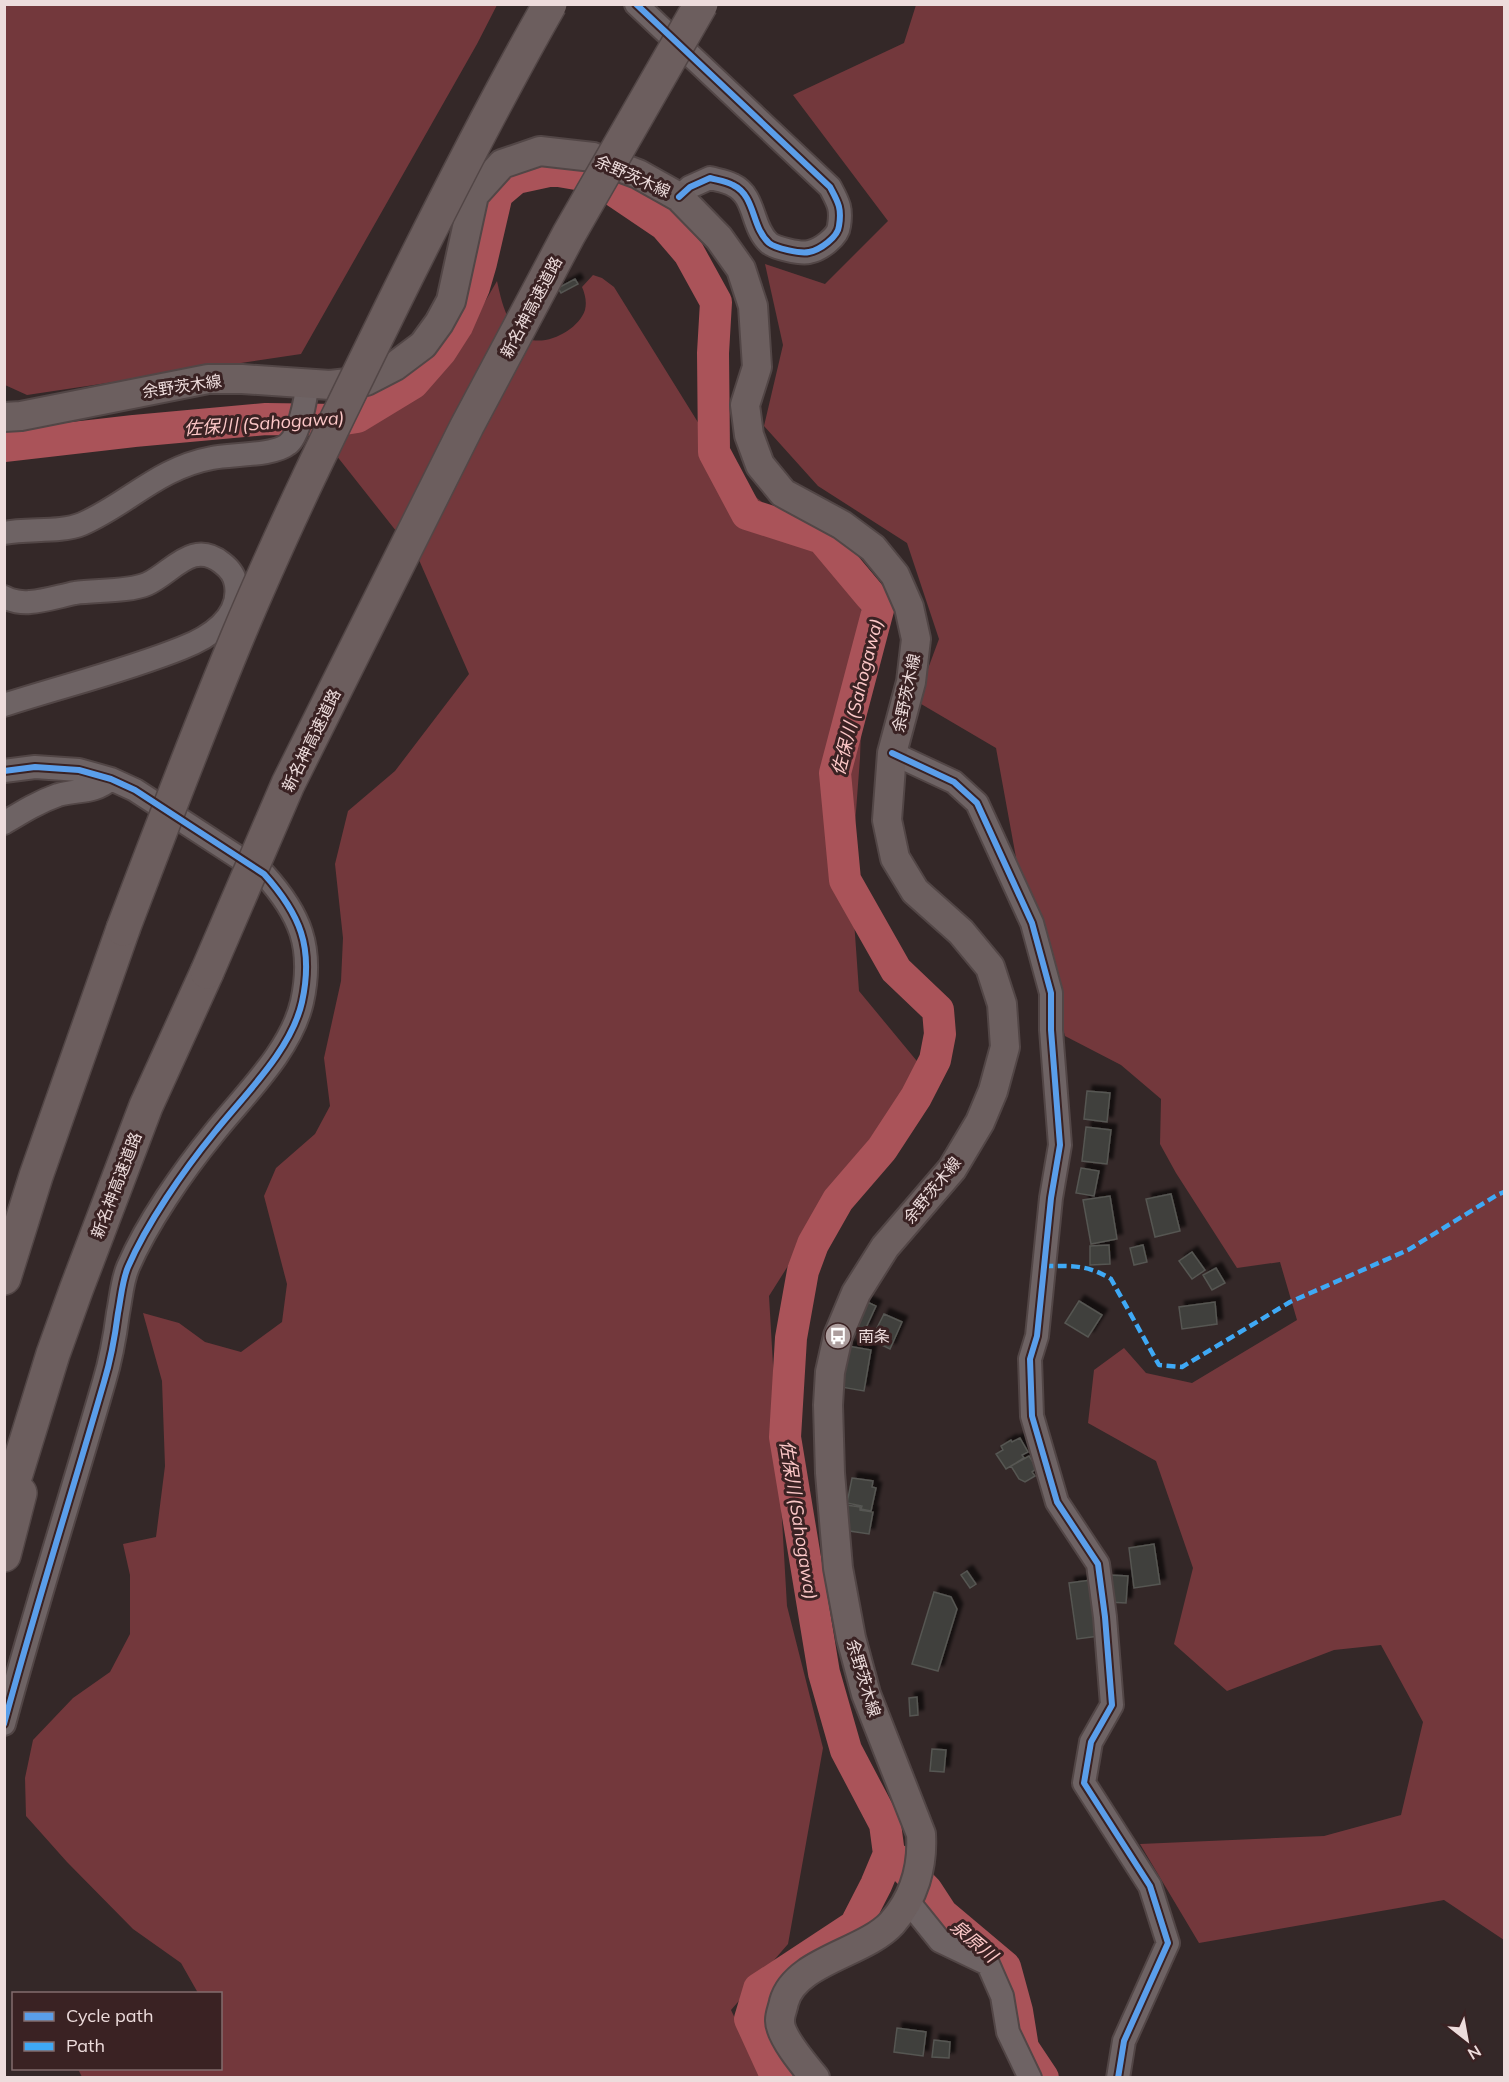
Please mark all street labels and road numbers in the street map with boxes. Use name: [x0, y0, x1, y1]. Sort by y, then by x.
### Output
street label: 余野茨木線: [592, 151, 674, 201]
street label: 新名神高速道路: [496, 253, 566, 361]
street label: 余野茨木線: [141, 371, 223, 401]
street label: 余野茨木線: [888, 652, 924, 734]
street label: 新名神高速道路: [277, 685, 345, 795]
street label: 新名神高速道路: [87, 1129, 145, 1241]
street label: 余野茨木線: [899, 1153, 965, 1227]
street label: 余野茨木線: [843, 1637, 885, 1719]

